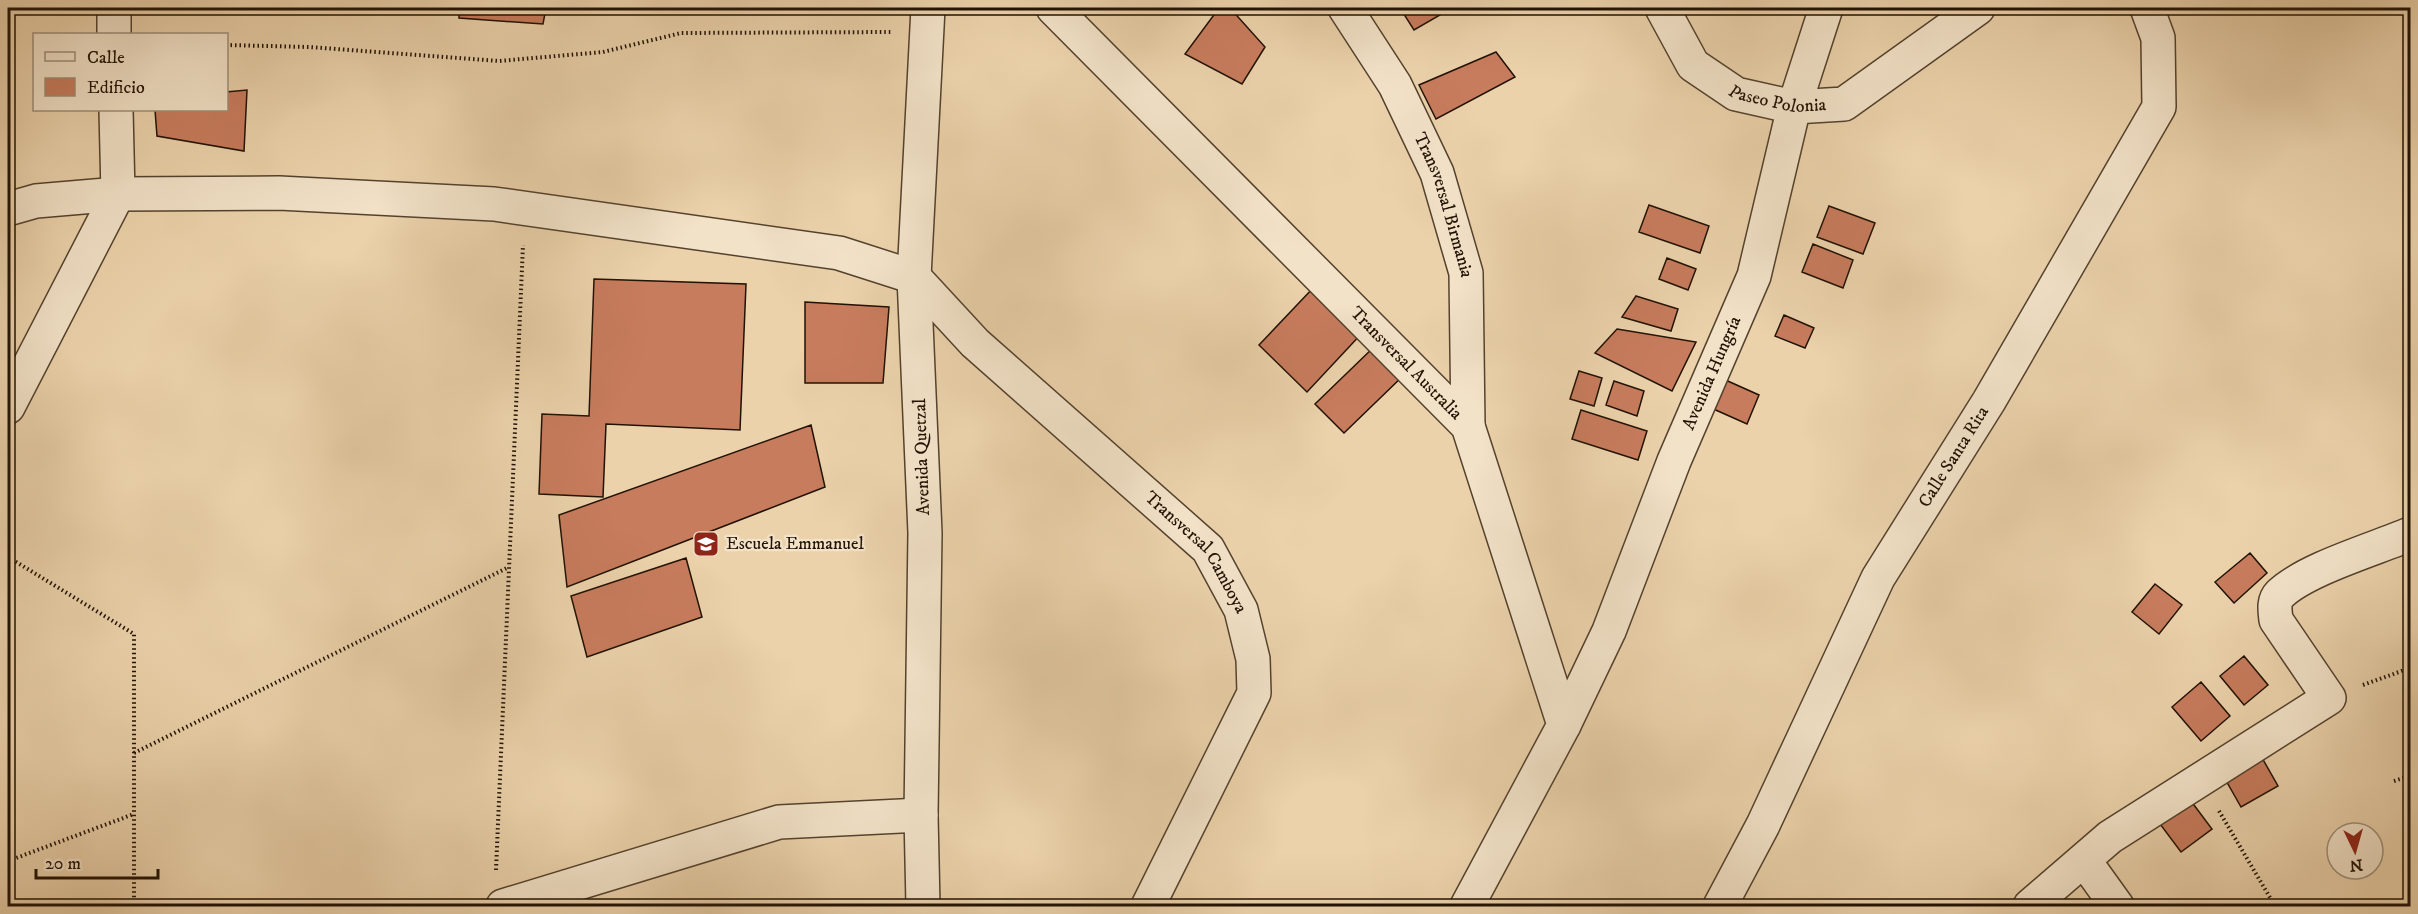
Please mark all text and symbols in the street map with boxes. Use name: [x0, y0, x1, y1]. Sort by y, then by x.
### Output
legend: [33, 33, 228, 111]
text: Calle: [87, 47, 125, 69]
text: Edificio: [87, 77, 145, 99]
street label: Paseo Polonia: [1724, 81, 1827, 118]
street label: Transversal Birmania: [1408, 129, 1477, 278]
street label: Transversal Australia: [1345, 302, 1467, 425]
street label: Avenida Hungría: [1678, 313, 1746, 433]
street label: Avenida Quetzal: [909, 398, 935, 516]
street label: Calle Santa Rita: [1914, 402, 1994, 512]
street label: Transversal Camboya: [1140, 487, 1252, 618]
school or university icon: Escuela Emmanuel: [691, 529, 721, 559]
place label: Escuela Emmanuel: [726, 533, 864, 555]
north arrow: [2325, 821, 2385, 881]
scale bar: [36, 842, 158, 880]
text: 20 m: [45, 853, 81, 875]
text: N: [2349, 854, 2364, 875]

